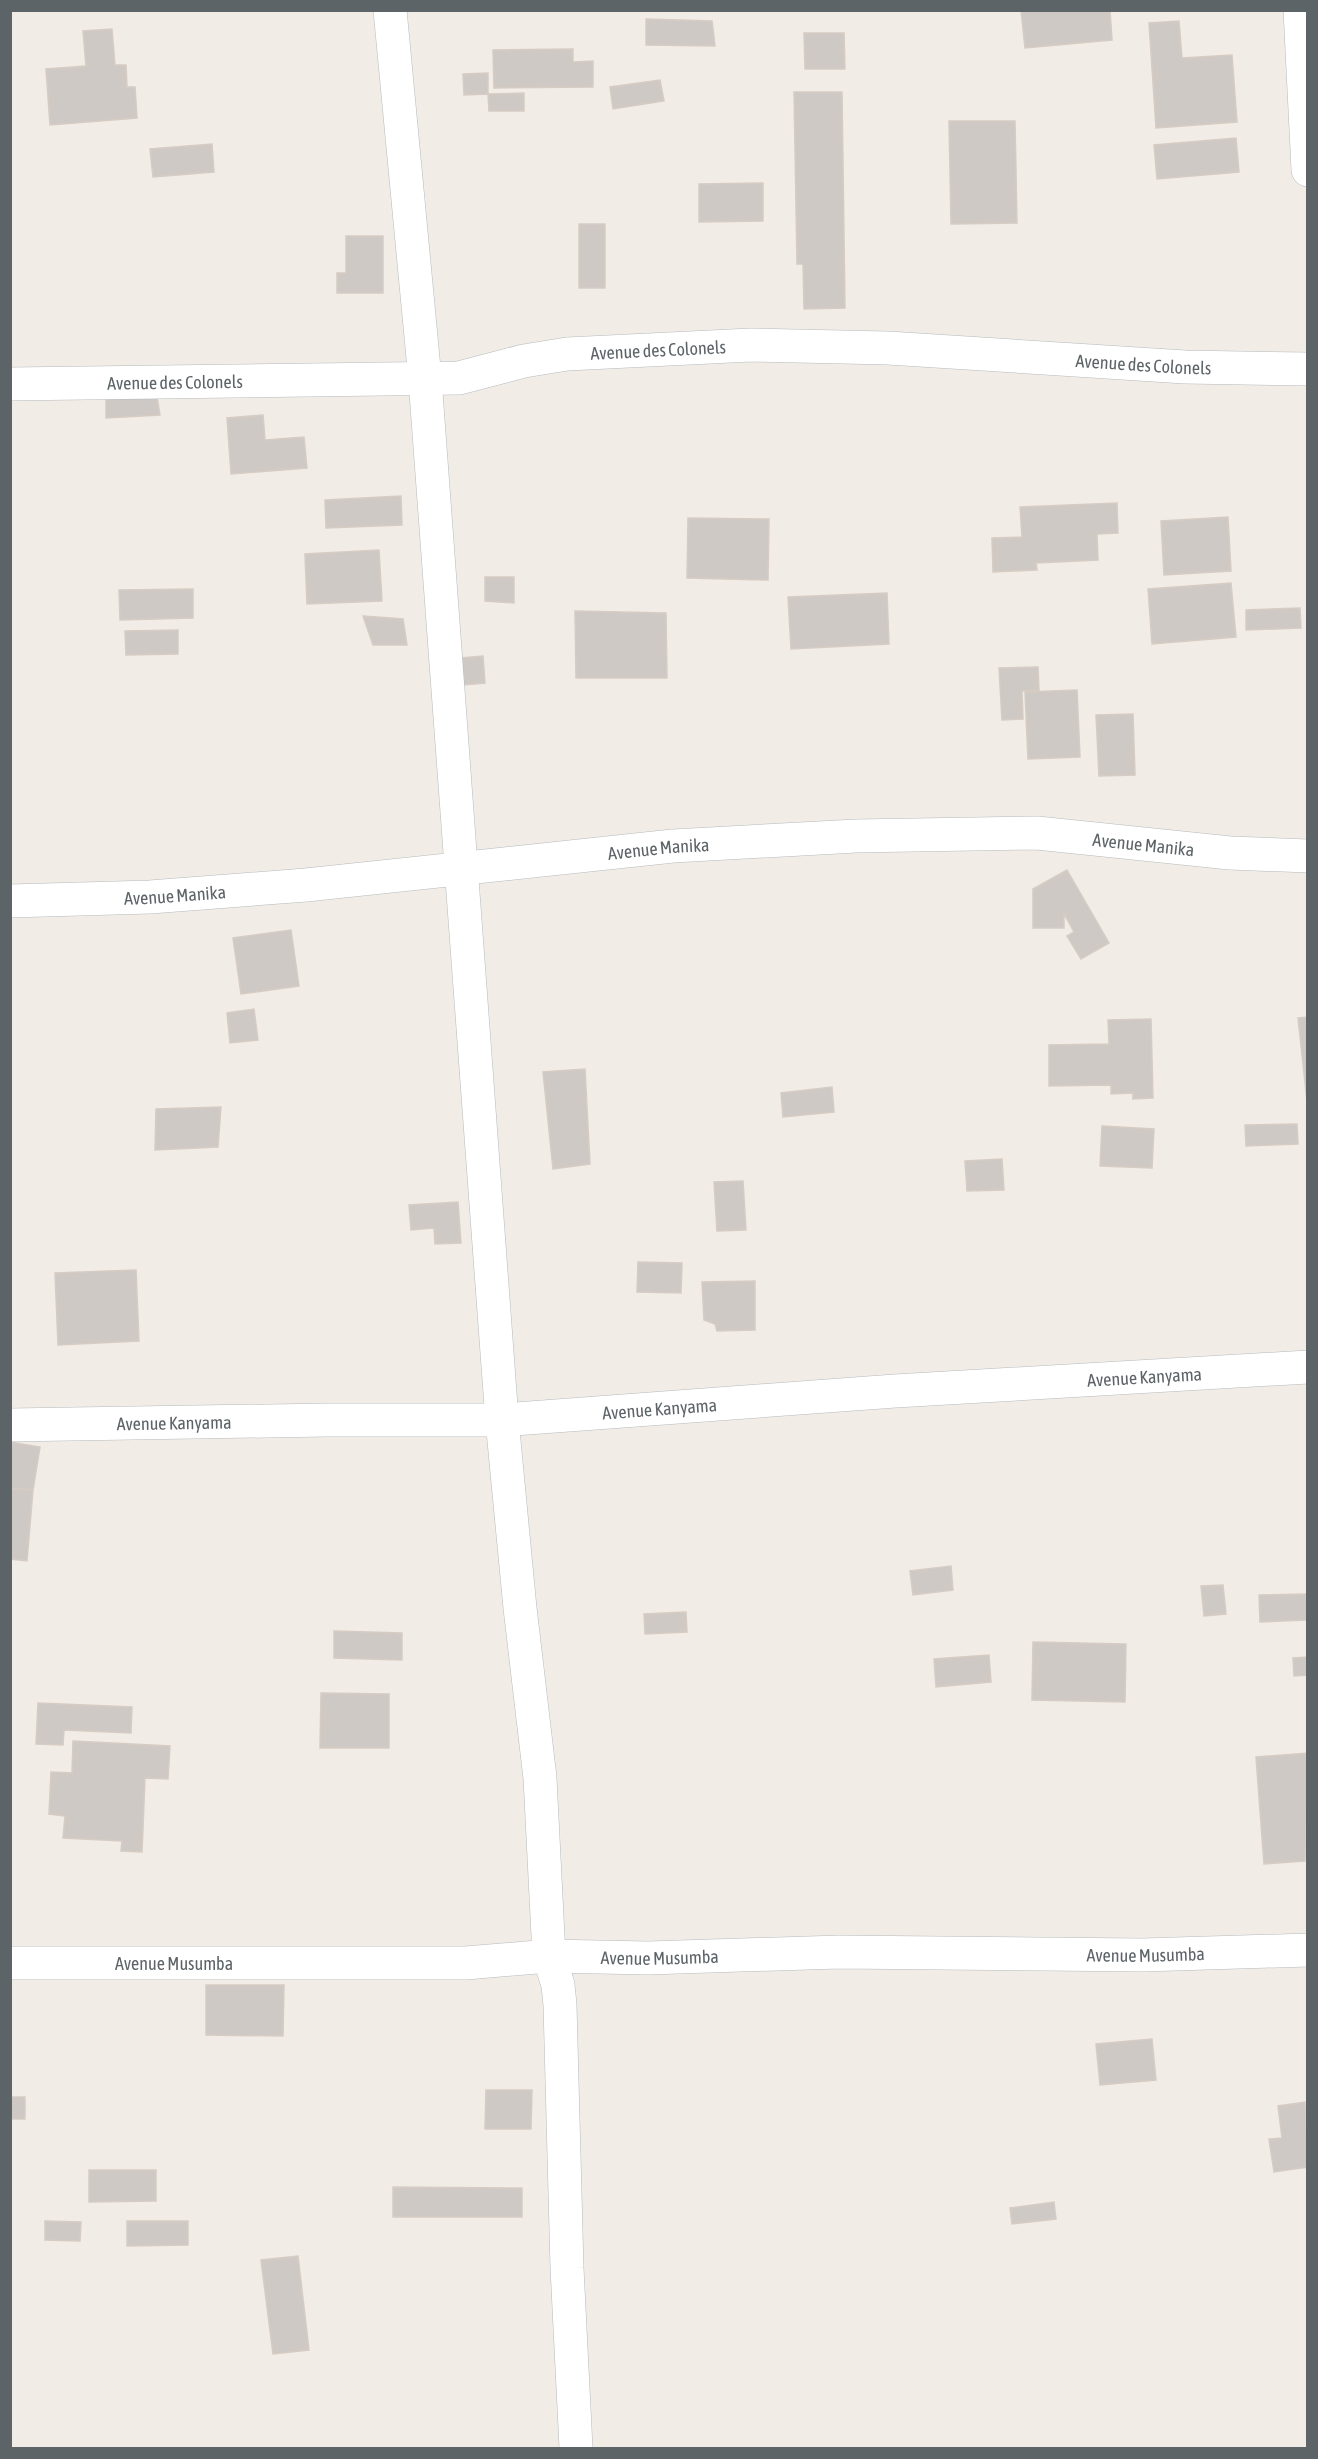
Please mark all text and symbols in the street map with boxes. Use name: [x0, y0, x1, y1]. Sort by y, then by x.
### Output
street label: Avenue des Colonels: [590, 336, 726, 363]
street label: Avenue des Colonels: [1075, 350, 1211, 378]
street label: Avenue des Colonels: [107, 370, 243, 393]
street label: Avenue Manika: [1092, 828, 1195, 860]
street label: Avenue Manika: [607, 834, 710, 863]
street label: Avenue Manika: [124, 881, 227, 908]
street label: Avenue Kanyama: [1087, 1363, 1202, 1390]
street label: Avenue Kanyama: [601, 1394, 718, 1423]
street label: Avenue Kanyama: [116, 1411, 232, 1434]
street label: Avenue Musumba: [1086, 1943, 1205, 1966]
street label: Avenue Musumba: [600, 1945, 719, 1969]
street label: Avenue Musumba: [115, 1953, 233, 1974]

